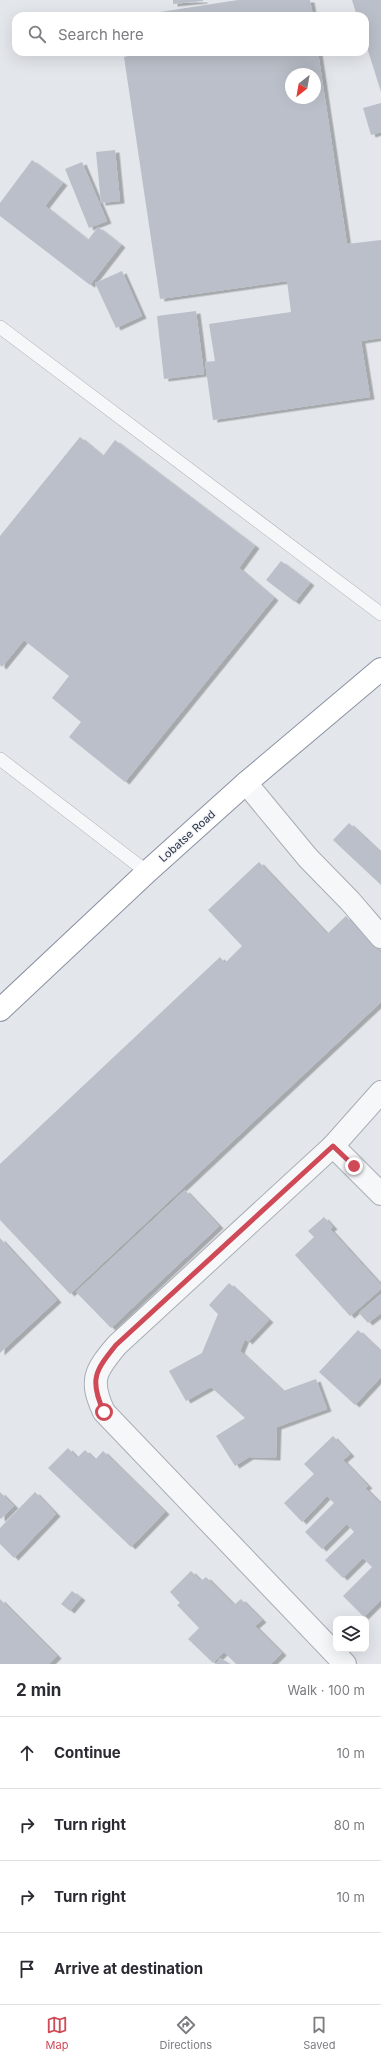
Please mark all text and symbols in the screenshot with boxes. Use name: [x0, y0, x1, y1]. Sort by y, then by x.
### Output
search box: [12, 12, 369, 56]
icon: search: [26, 23, 48, 45]
text: Search here: [58, 25, 144, 44]
north arrow: [285, 68, 321, 104]
street label: Lobatse Road: [156, 807, 218, 865]
route end: [345, 1157, 363, 1175]
route start: [95, 1403, 113, 1421]
map controls: [333, 1616, 369, 1652]
button: layers: [333, 1616, 369, 1652]
text: 2 min: [16, 1680, 61, 1700]
text: Walk · 100 m: [287, 1682, 365, 1698]
icon: ahead: [16, 1742, 38, 1764]
text: Continue: [54, 1743, 121, 1762]
text: 10 m: [336, 1745, 365, 1761]
icon: right: [16, 1814, 38, 1836]
text: Turn right: [54, 1815, 126, 1834]
text: 80 m: [334, 1817, 365, 1833]
icon: right: [16, 1886, 38, 1908]
text: Turn right: [54, 1887, 126, 1906]
text: 10 m: [336, 1889, 365, 1905]
icon: arrive: [16, 1958, 38, 1980]
text: Arrive at destination: [54, 1959, 203, 1978]
tab: Map: [46, 2014, 68, 2052]
tab: Directions: [160, 2014, 212, 2052]
tab: Saved: [303, 2014, 335, 2052]

